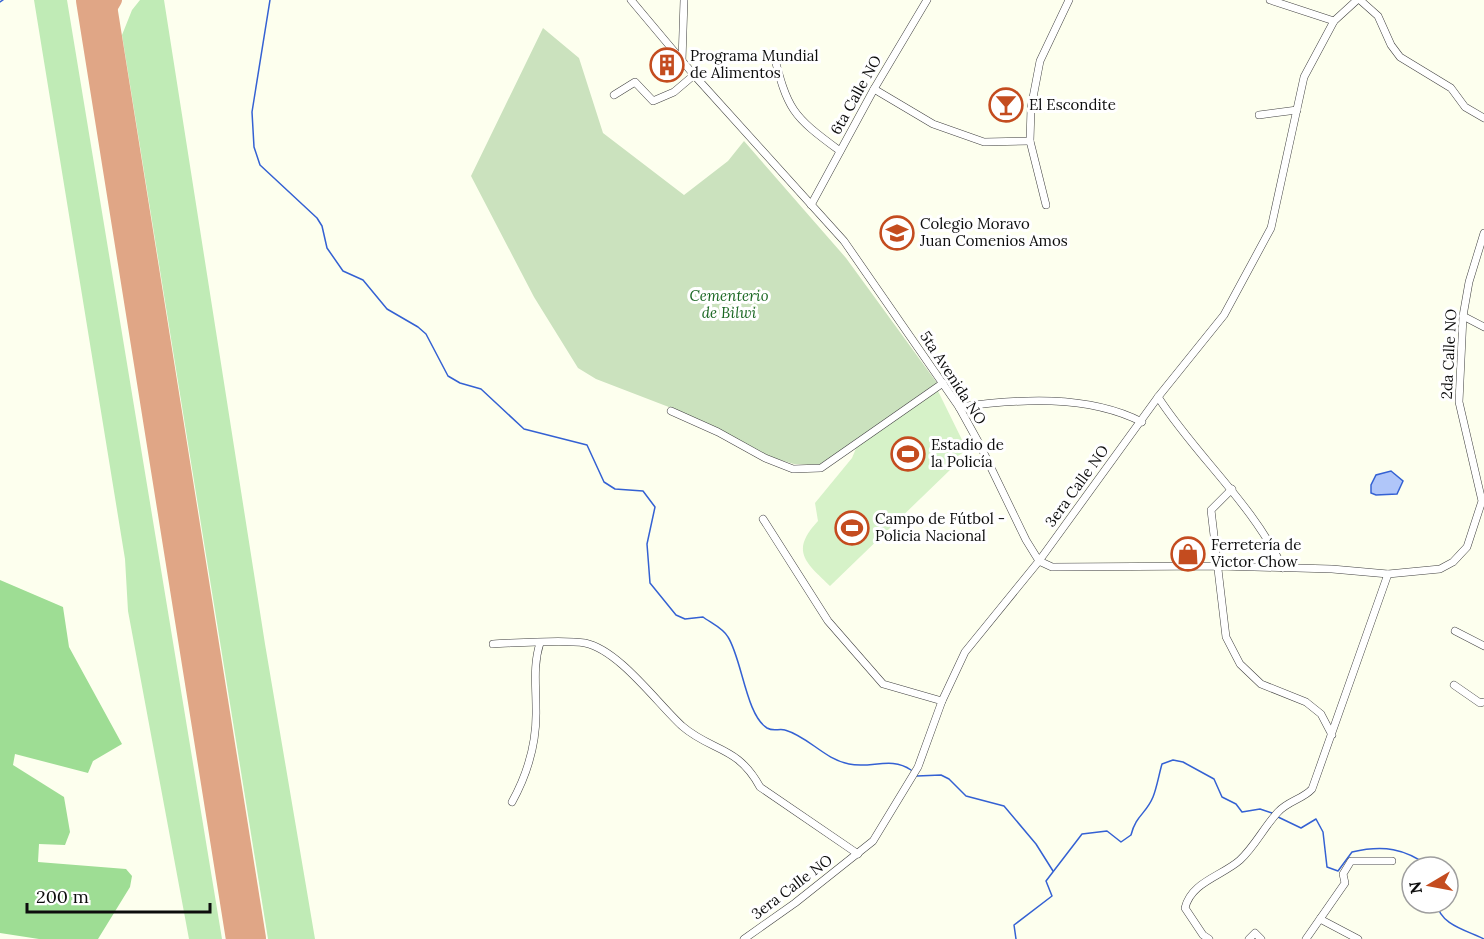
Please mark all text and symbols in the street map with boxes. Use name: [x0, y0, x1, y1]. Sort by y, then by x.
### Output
place label: Programa Mundial de Alimentos: [690, 46, 819, 82]
building icon: Programa Mundial de Alimentos: [649, 47, 685, 83]
street label: 6ta Calle NO: [826, 52, 885, 138]
bar icon: El Escondite: [988, 87, 1024, 123]
place label: El Escondite: [1029, 95, 1116, 114]
place label: Colegio Moravo Juan Comenios Amos: [919, 214, 1068, 250]
school or university icon: Colegio Moravo Juan Comenios Amos: [879, 215, 915, 251]
park label: Cementerio de Bilwi: [689, 286, 769, 322]
street label: 2da Calle NO: [1437, 308, 1460, 400]
street label: 5ta Avenida NO: [916, 327, 991, 428]
place label: Estadio de la Policía: [931, 435, 1004, 471]
sports icon: Estadio de la Policía: [890, 436, 926, 472]
street label: 3era Calle NO: [1041, 441, 1113, 530]
place label: Campo de Fútbol - Policia Nacional: [875, 509, 1005, 545]
sports icon: Campo de Fútbol - Policia Nacional: [834, 510, 870, 546]
place label: Ferretería de Victor Chow: [1210, 535, 1301, 571]
shop icon: Ferretería de Victor Chow: [1170, 536, 1206, 572]
street label: 3era Calle NO: [748, 850, 836, 923]
north arrow: [1400, 855, 1460, 915]
scale bar: [27, 876, 210, 914]
text: N: [1404, 880, 1426, 895]
text: 200 m: [36, 885, 89, 908]

